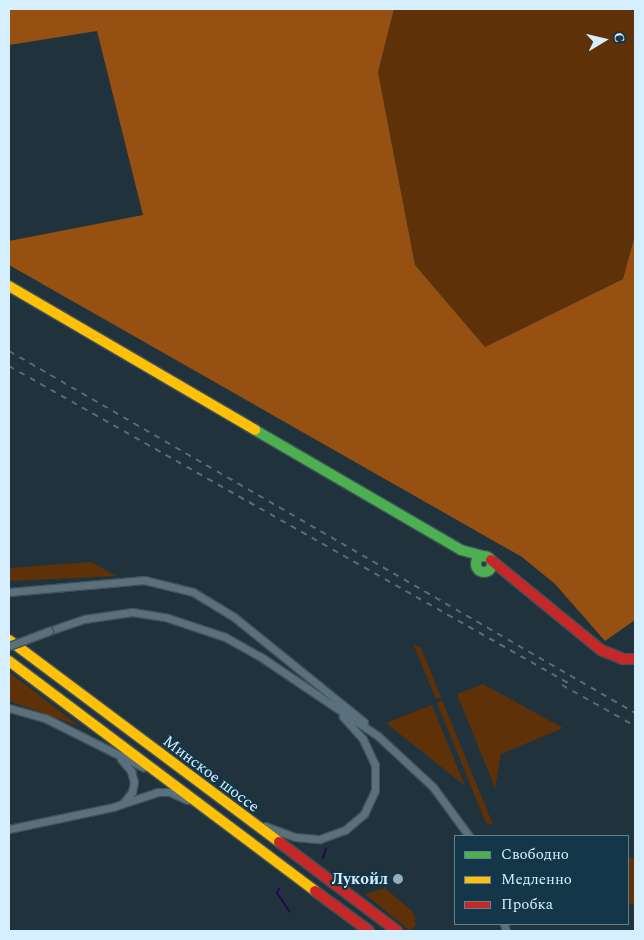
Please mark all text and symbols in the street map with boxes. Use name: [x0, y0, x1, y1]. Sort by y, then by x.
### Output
north arrow: [579, 15, 629, 65]
text: С: [608, 31, 630, 44]
street label: Минское шоссе: [159, 732, 263, 816]
legend: [454, 835, 629, 925]
text: Свободно: [501, 843, 569, 866]
text: Медленно: [501, 868, 572, 891]
place label: Лукойл: [332, 869, 388, 889]
marker: Лукойл: [392, 873, 404, 885]
text: Пробка: [501, 893, 553, 916]

